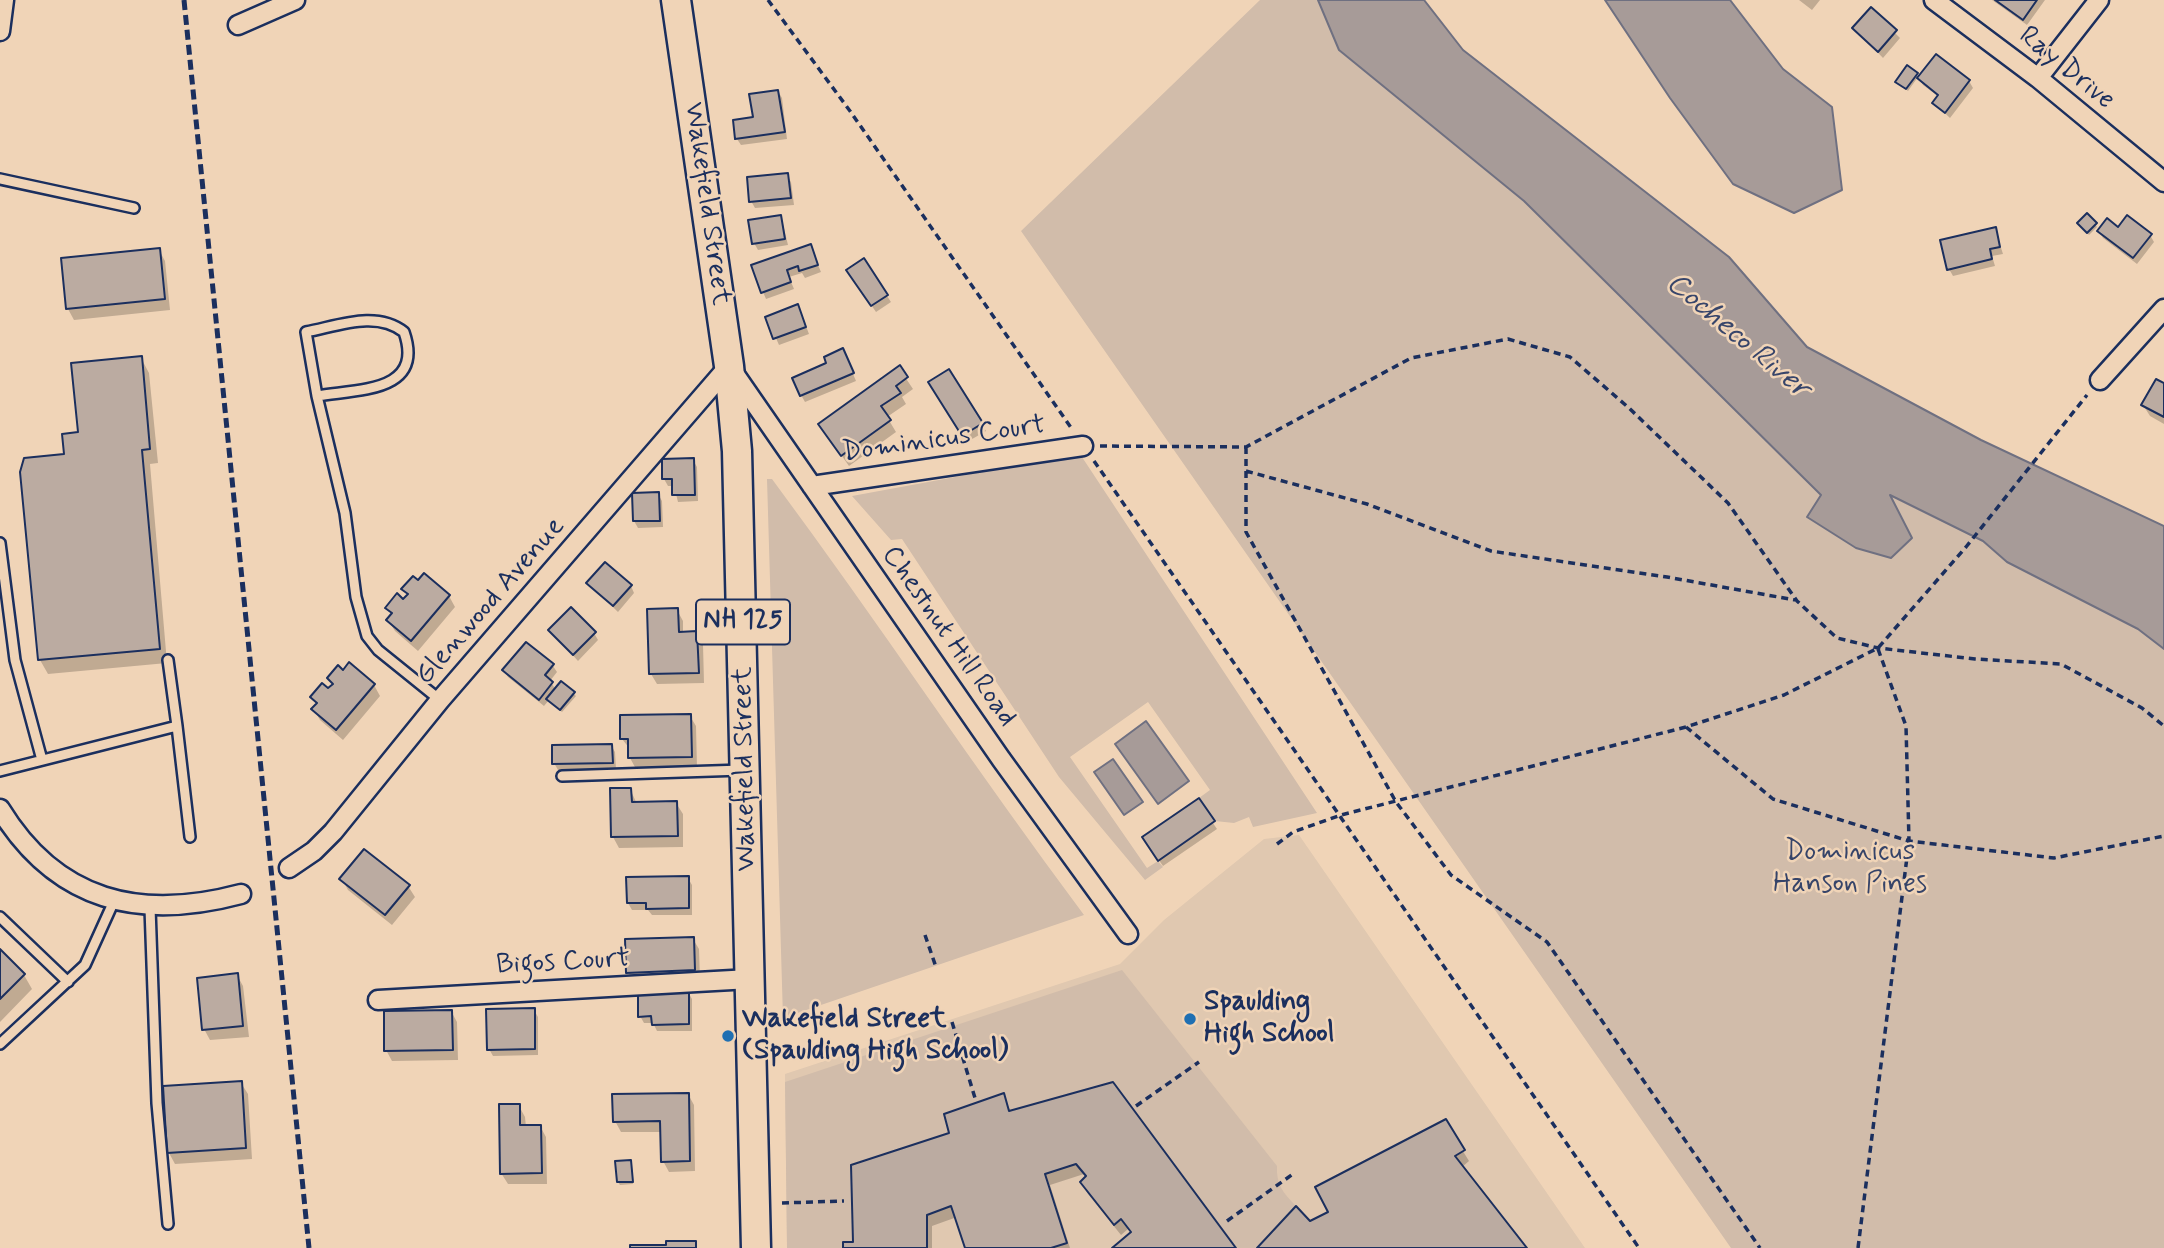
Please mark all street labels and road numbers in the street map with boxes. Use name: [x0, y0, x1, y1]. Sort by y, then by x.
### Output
street label: Ray Drive: [2011, 20, 2121, 118]
street label: Wakefield Street: [675, 100, 737, 308]
street label: Dominicus Court: [840, 409, 1048, 471]
street label: Glenwood Avenue: [409, 511, 573, 693]
street label: Chestnut Hill Road: [873, 540, 1023, 734]
road number: NH 125: [696, 600, 790, 644]
street label: Wakefield Street: [727, 666, 765, 872]
street label: Bigos Court: [495, 943, 631, 983]

